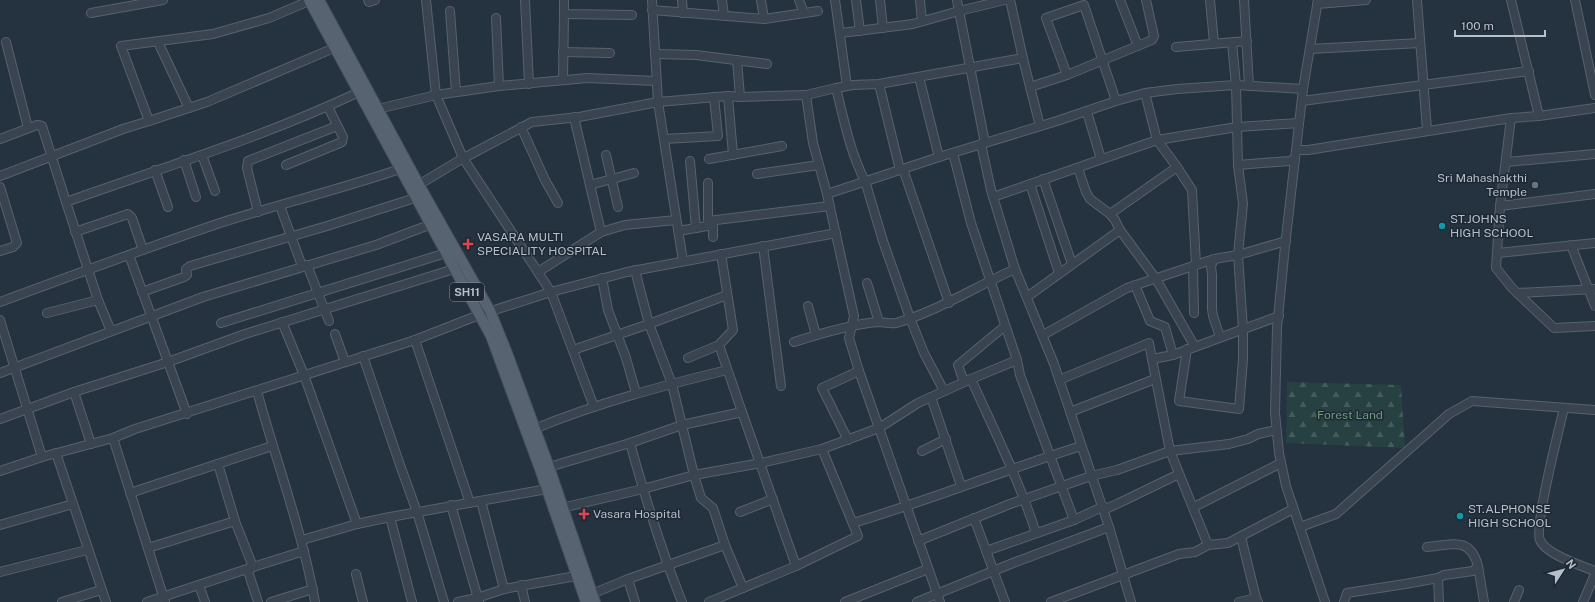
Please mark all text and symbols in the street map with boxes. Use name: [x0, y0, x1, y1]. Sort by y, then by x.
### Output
scale bar: [1455, 12, 1545, 38]
text: 100 m: [1461, 19, 1494, 33]
place label: Sri Mahashakthi Temple: [1437, 171, 1527, 199]
marker: Sri Mahashakthi Temple: [1530, 180, 1540, 190]
place label: ST.JOHNS HIGH SCHOOL: [1450, 212, 1533, 240]
marker: ST.JOHNS HIGH SCHOOL: [1437, 221, 1447, 231]
place label: VASARA MULTI SPECIALITY HOSPITAL: [477, 230, 607, 258]
marker: VASARA MULTI SPECIALITY HOSPITAL: [462, 238, 474, 250]
road number: SH11: [450, 283, 484, 301]
park label: Forest Land: [1317, 408, 1383, 422]
place label: ST.ALPHONSE HIGH SCHOOL: [1468, 502, 1551, 530]
place label: Vasara Hospital: [593, 507, 681, 521]
marker: Vasara Hospital: [578, 508, 590, 520]
marker: ST.ALPHONSE HIGH SCHOOL: [1455, 511, 1465, 521]
north arrow: [1543, 550, 1583, 590]
text: N: [1564, 557, 1578, 571]

